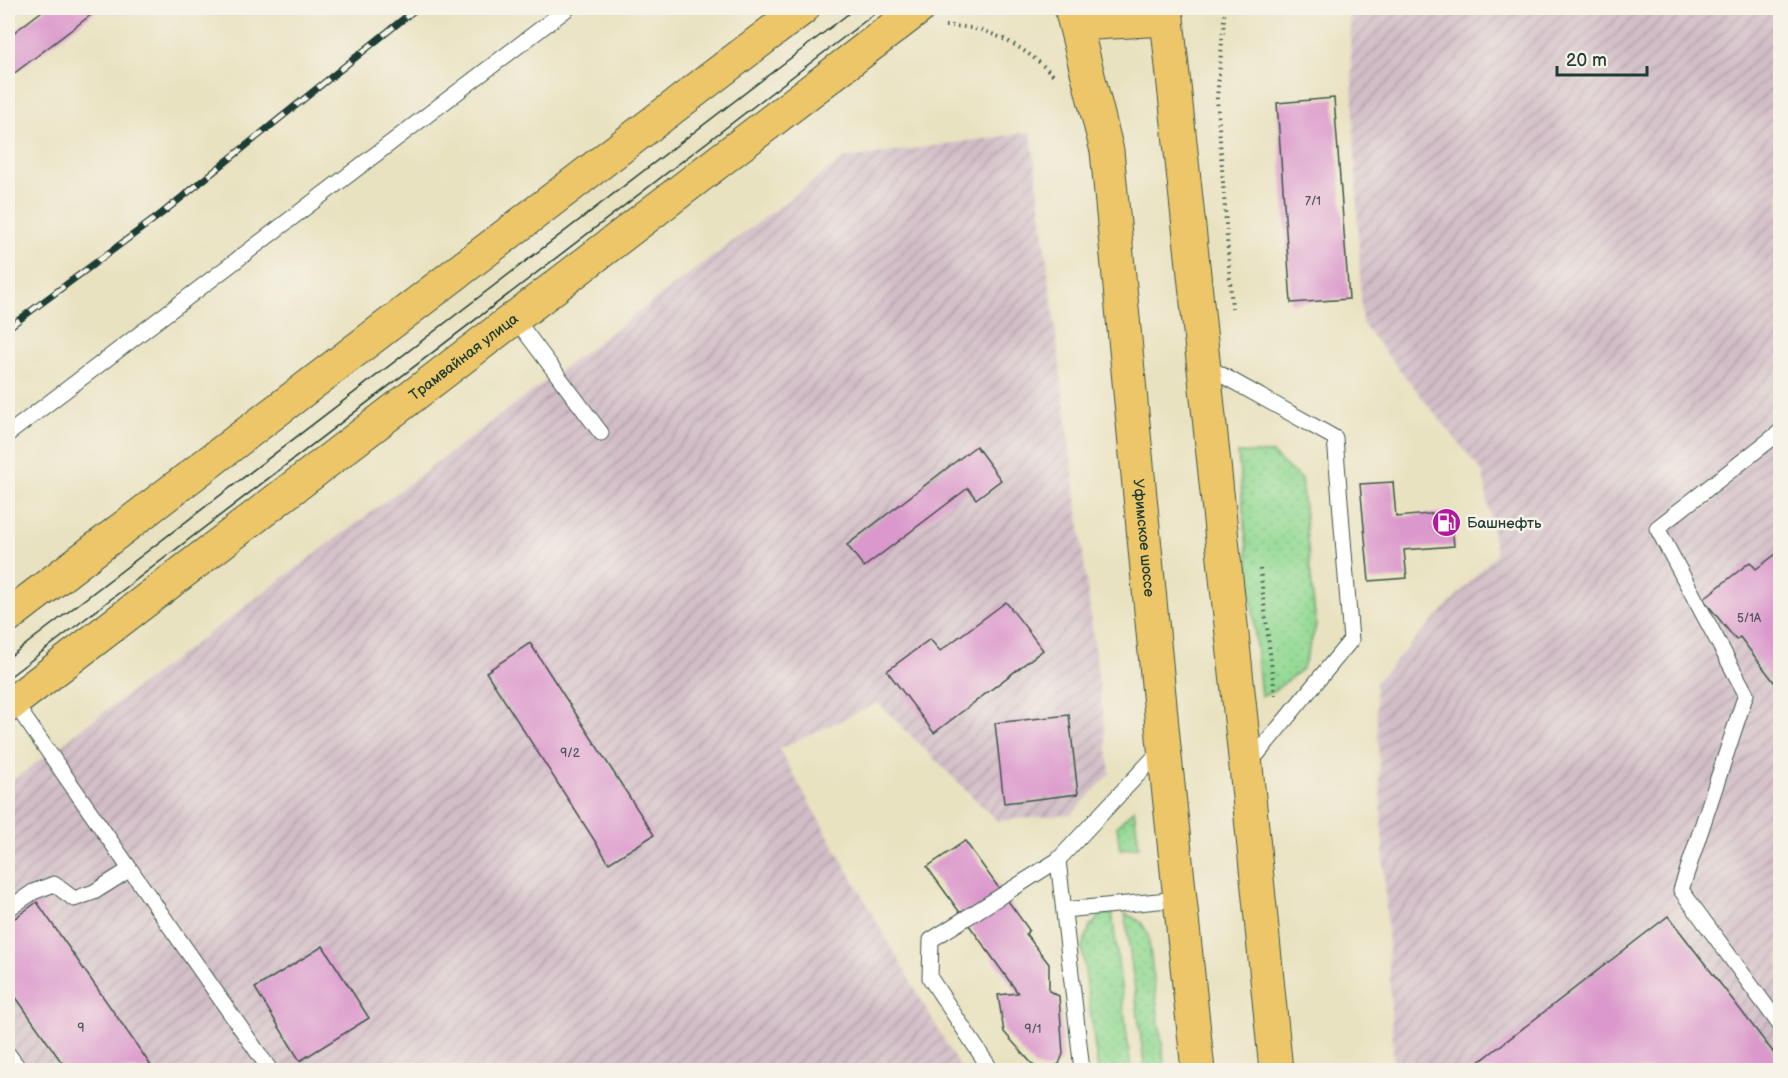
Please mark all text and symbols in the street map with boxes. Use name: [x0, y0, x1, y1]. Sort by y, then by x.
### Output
scale bar: [1557, 39, 1647, 77]
text: 20 m: [1566, 50, 1607, 71]
house number: 7/1: [1305, 194, 1321, 209]
street label: Трамвайная улица: [406, 309, 522, 405]
street label: Уфимское шоссе: [1128, 478, 1159, 598]
fuel station icon: Башнефть: [1430, 507, 1462, 539]
place label: Башнефть: [1467, 514, 1542, 533]
house number: 5/1А: [1737, 611, 1762, 626]
house number: 9/2: [560, 746, 580, 761]
house number: 9: [78, 1021, 85, 1036]
house number: 9/1: [1024, 1022, 1042, 1037]

